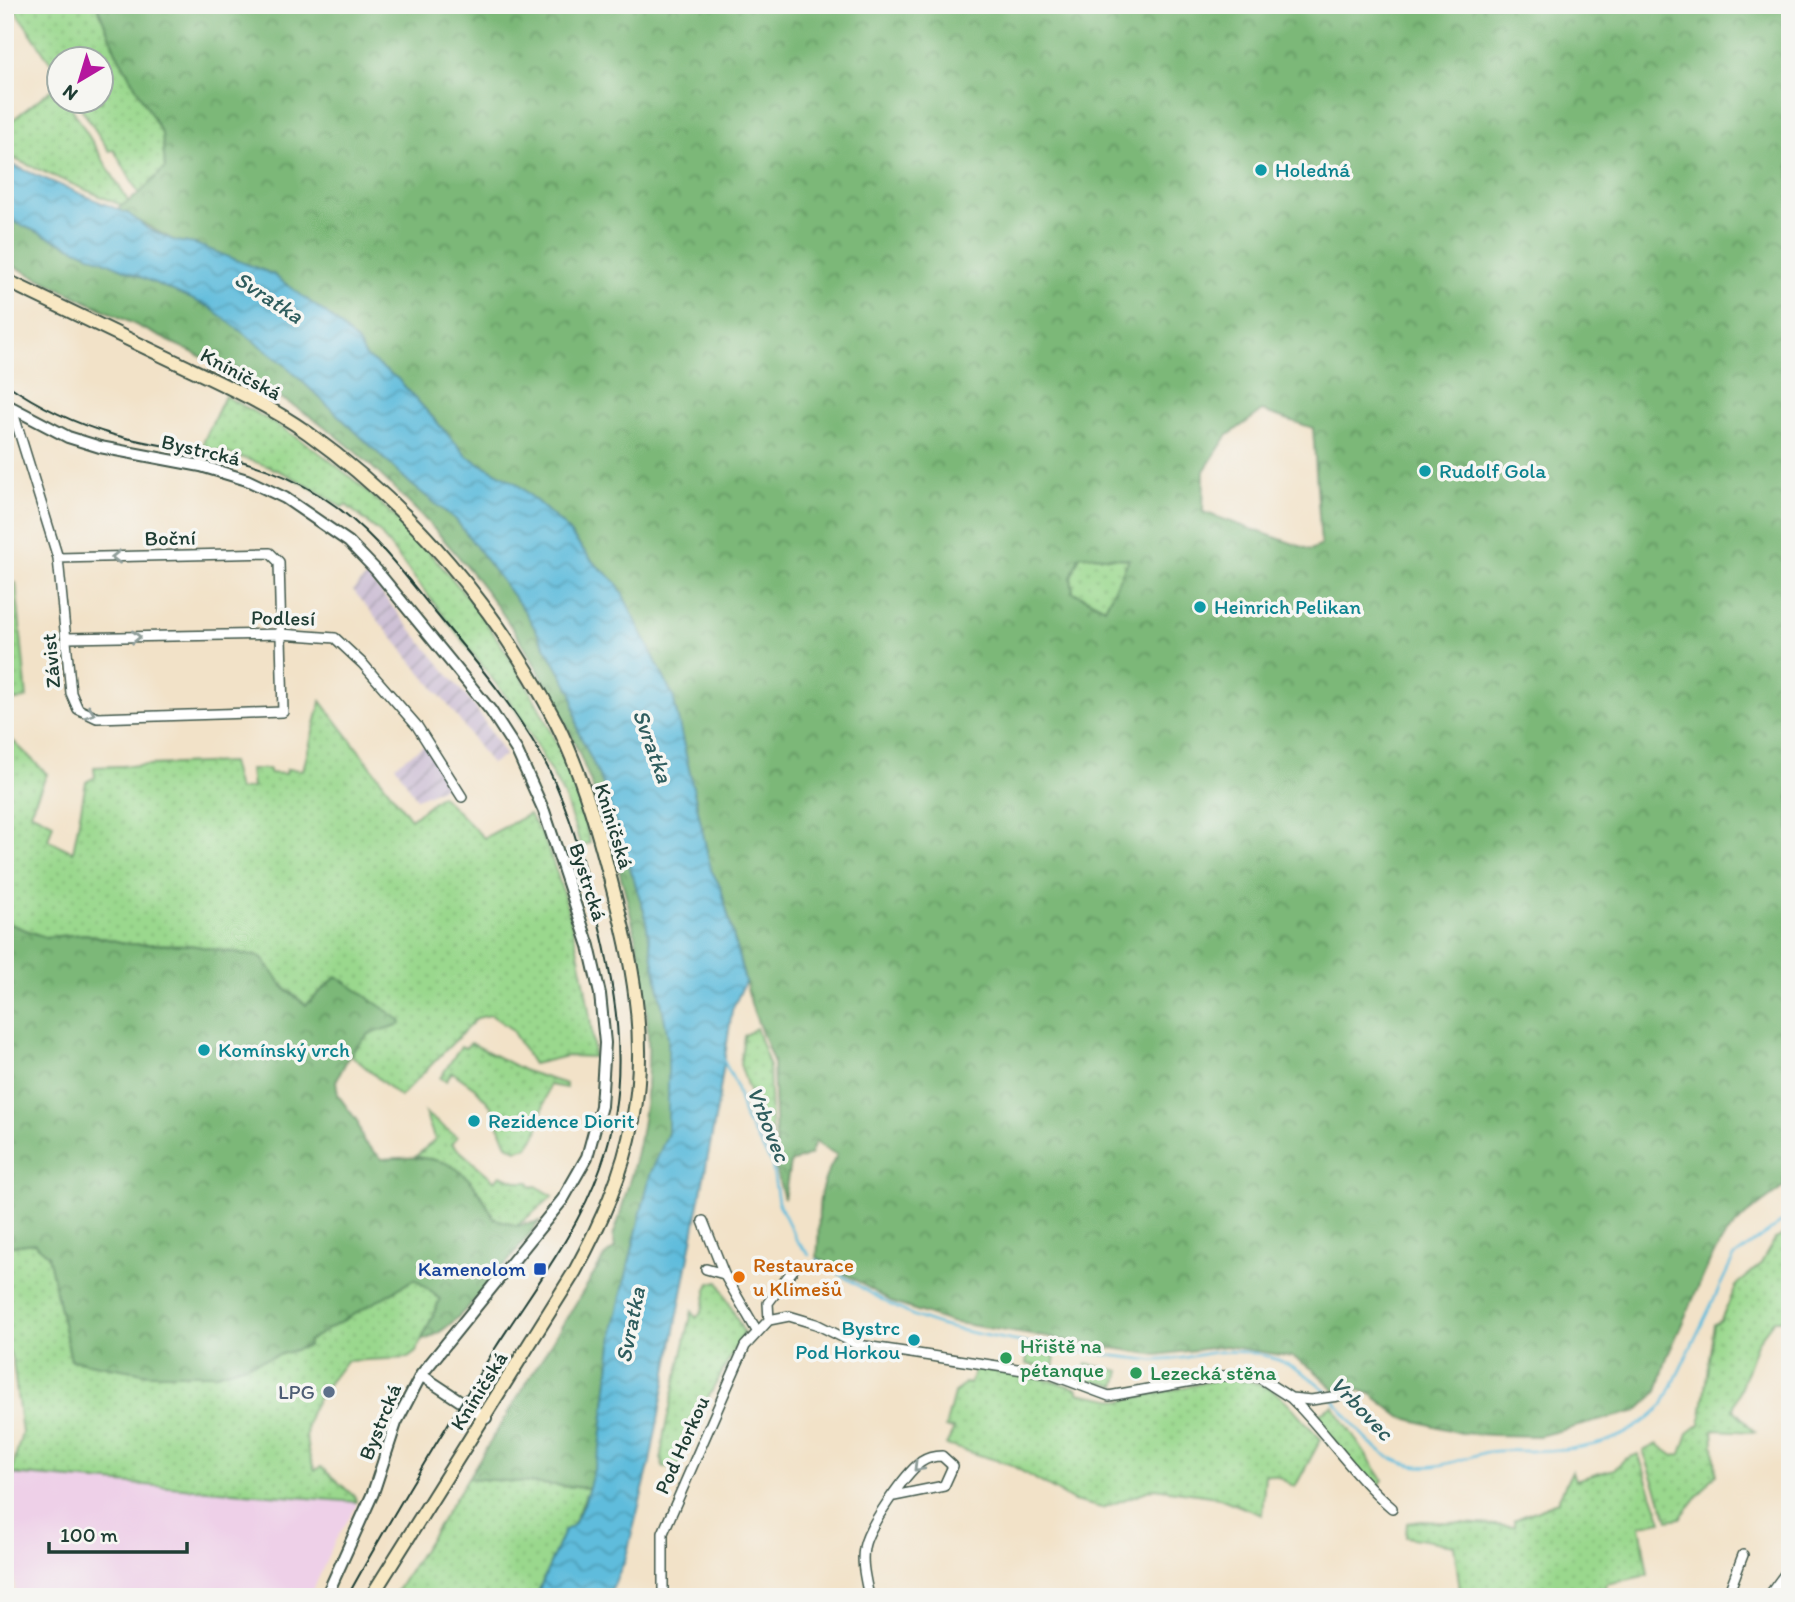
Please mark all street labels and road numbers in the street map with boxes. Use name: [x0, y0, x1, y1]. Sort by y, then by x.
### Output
street label: Kníničská: [196, 342, 286, 405]
street label: Bystrcká: [159, 428, 243, 471]
street label: Boční: [144, 525, 197, 550]
street label: Podlesí: [251, 604, 316, 631]
street label: Závist: [36, 632, 65, 690]
street label: Kníničská: [590, 780, 639, 872]
street label: Bystrcká: [564, 840, 613, 924]
street label: Kníničská: [445, 1347, 513, 1435]
street label: Bystrcká: [353, 1380, 406, 1464]
street label: Pod Horkou: [649, 1392, 714, 1498]

